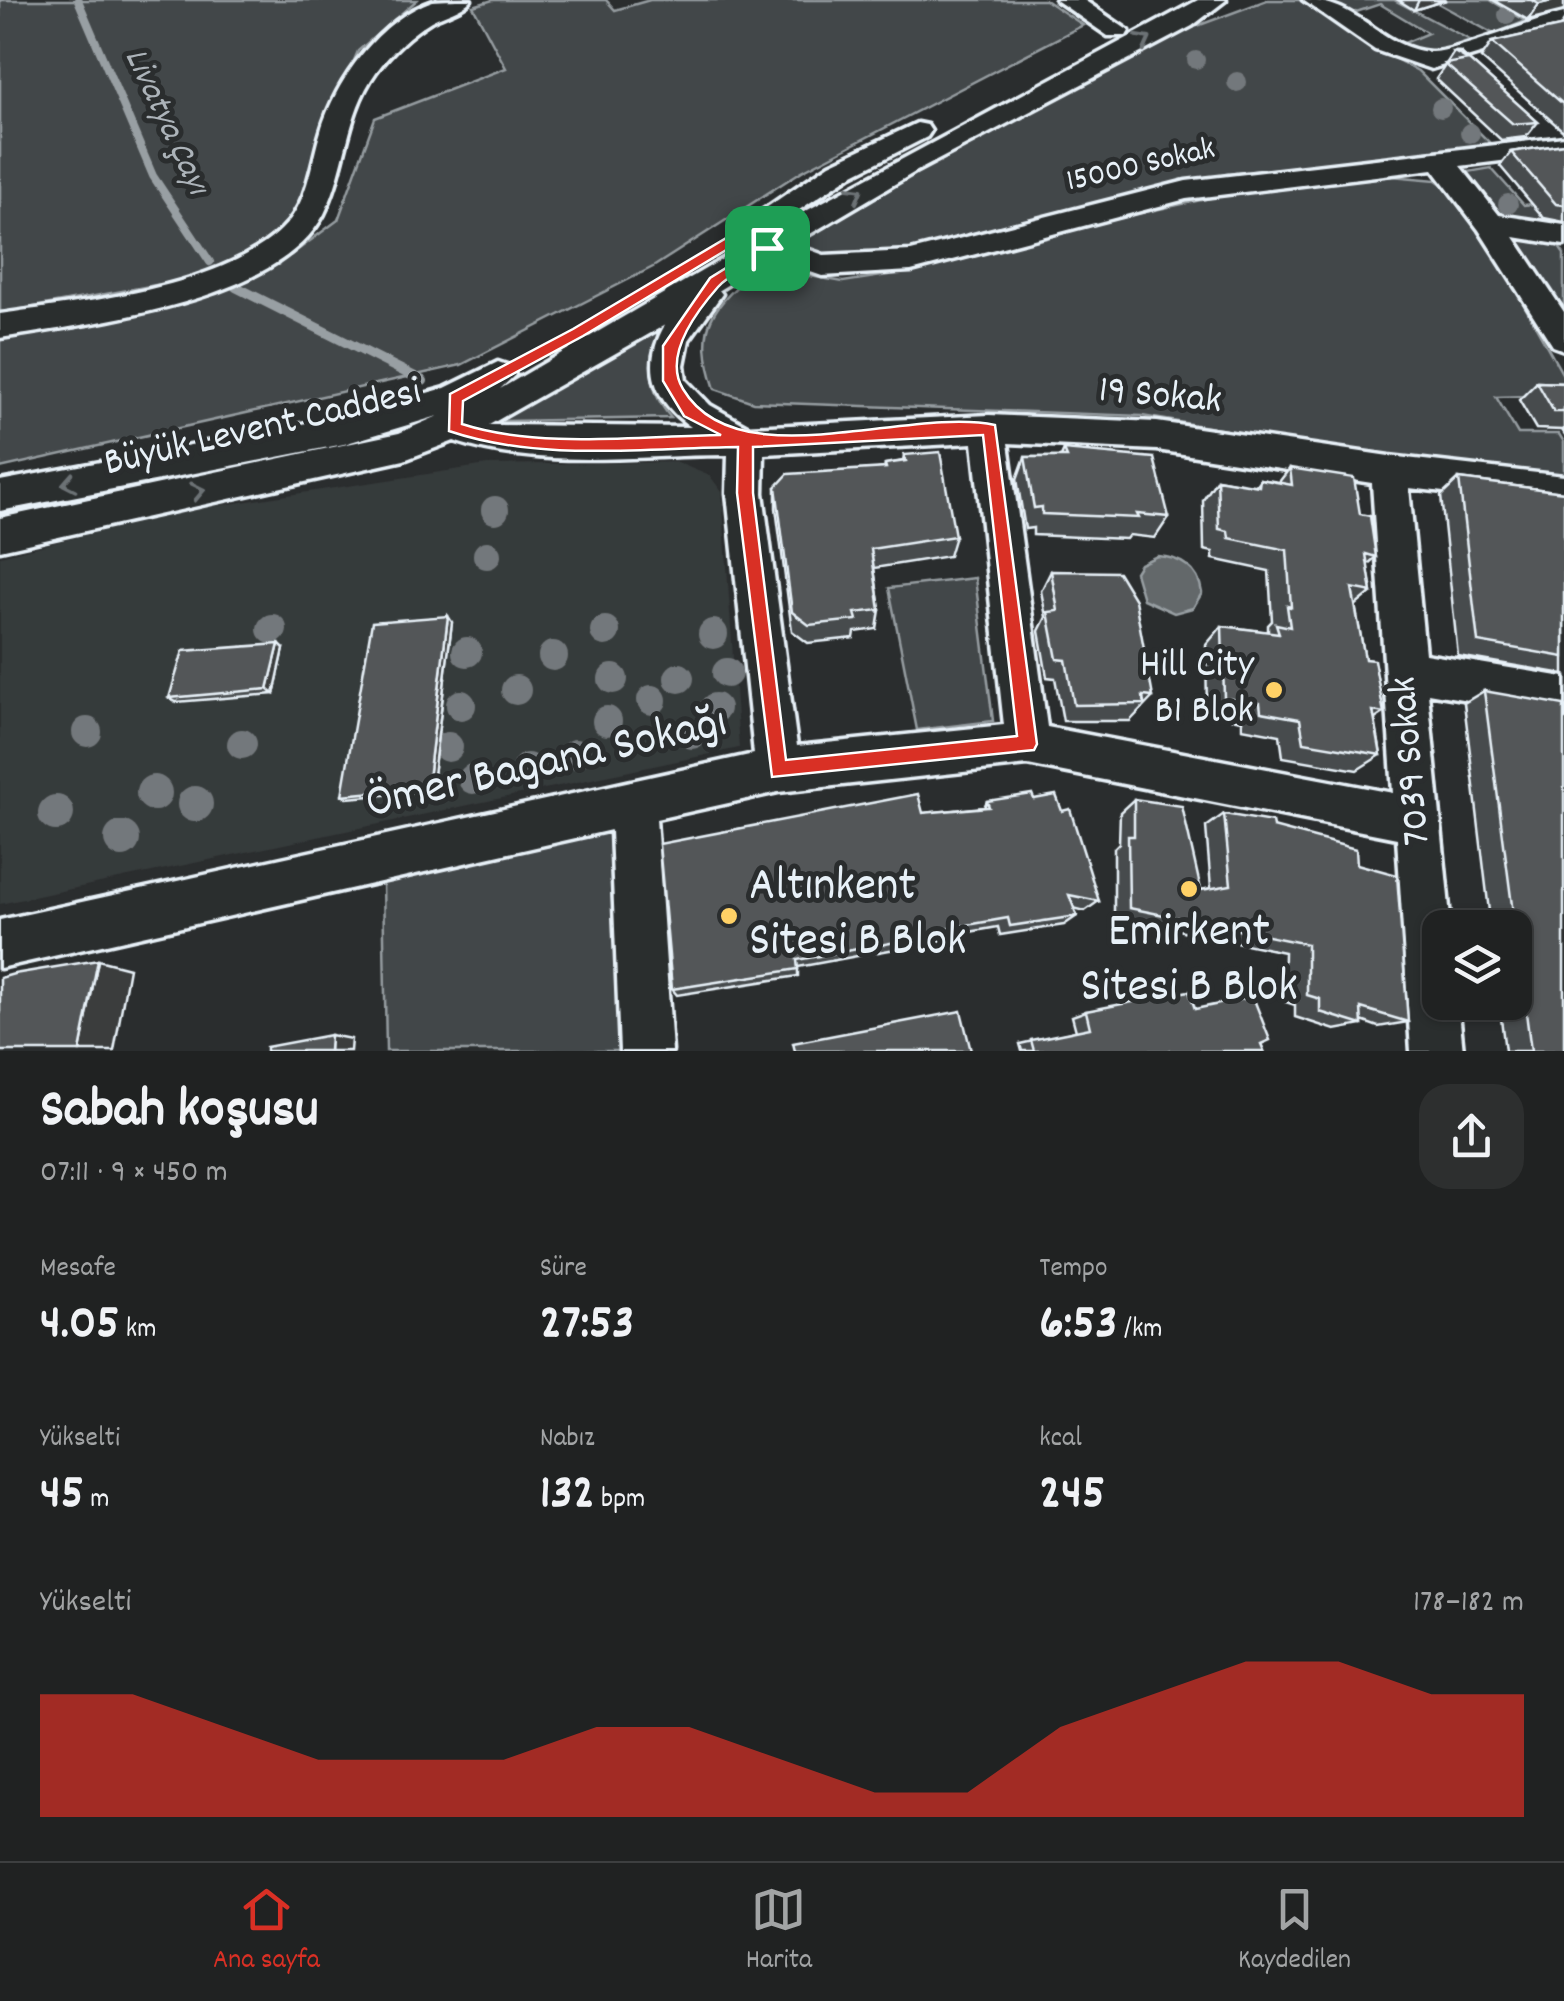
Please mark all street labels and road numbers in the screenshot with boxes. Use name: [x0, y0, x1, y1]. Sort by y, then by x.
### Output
street label: 15000 Sokak: [1062, 128, 1220, 206]
street label: 19 Sokak: [1096, 364, 1224, 432]
street label: Büyük Levent Caddesi: [99, 366, 427, 494]
street label: 7039 Sokak: [1377, 674, 1449, 848]
street label: Ömer Bagana Sokağı: [360, 690, 734, 840]

